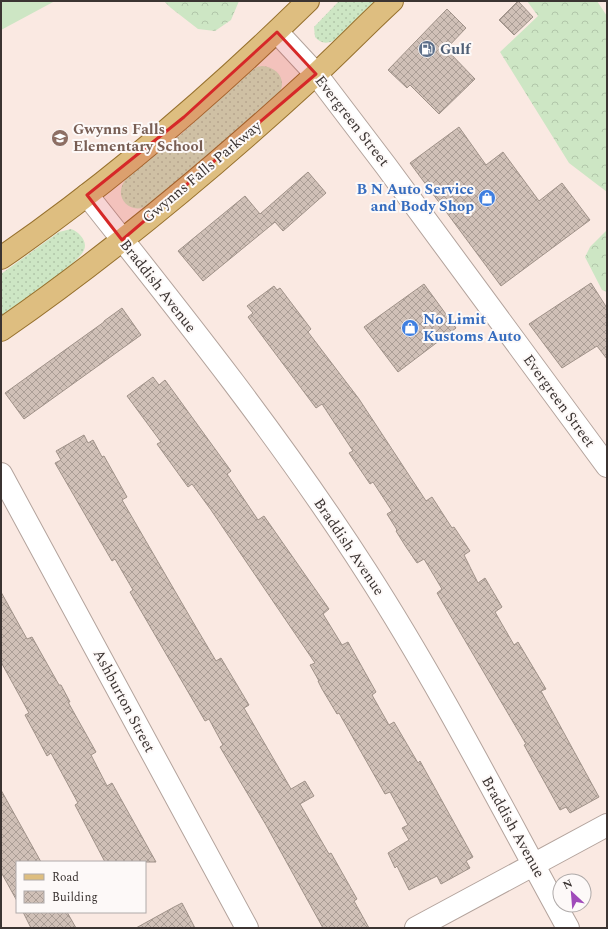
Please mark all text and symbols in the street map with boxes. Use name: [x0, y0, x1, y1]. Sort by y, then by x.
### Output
place label: Gulf: [440, 38, 472, 61]
fuel station icon: Gulf: [417, 39, 437, 59]
street label: Evergreen Street: [309, 70, 395, 172]
street label: Gwynns Falls Parkway: [137, 115, 267, 229]
place label: Gwynns Falls Elementary School: [73, 118, 204, 158]
school or university icon: Gwynns Falls Elementary School: [50, 128, 70, 148]
place label: B N Auto Service and Body Shop: [357, 178, 474, 218]
shop icon: B N Auto Service and Body Shop: [477, 188, 497, 208]
street label: Braddish Avenue: [114, 234, 202, 338]
place label: No Limit Kustoms Auto: [423, 308, 521, 348]
shop icon: No Limit Kustoms Auto: [400, 318, 420, 338]
street label: Evergreen Street: [517, 350, 601, 452]
street label: Braddish Avenue: [308, 494, 390, 600]
street label: Ashburton Street: [87, 645, 161, 757]
street label: Braddish Avenue: [475, 772, 551, 882]
legend: [16, 861, 146, 913]
text: Road: [52, 868, 79, 887]
north arrow: [552, 873, 592, 913]
text: N: [560, 875, 576, 894]
text: Building: [52, 888, 98, 907]

